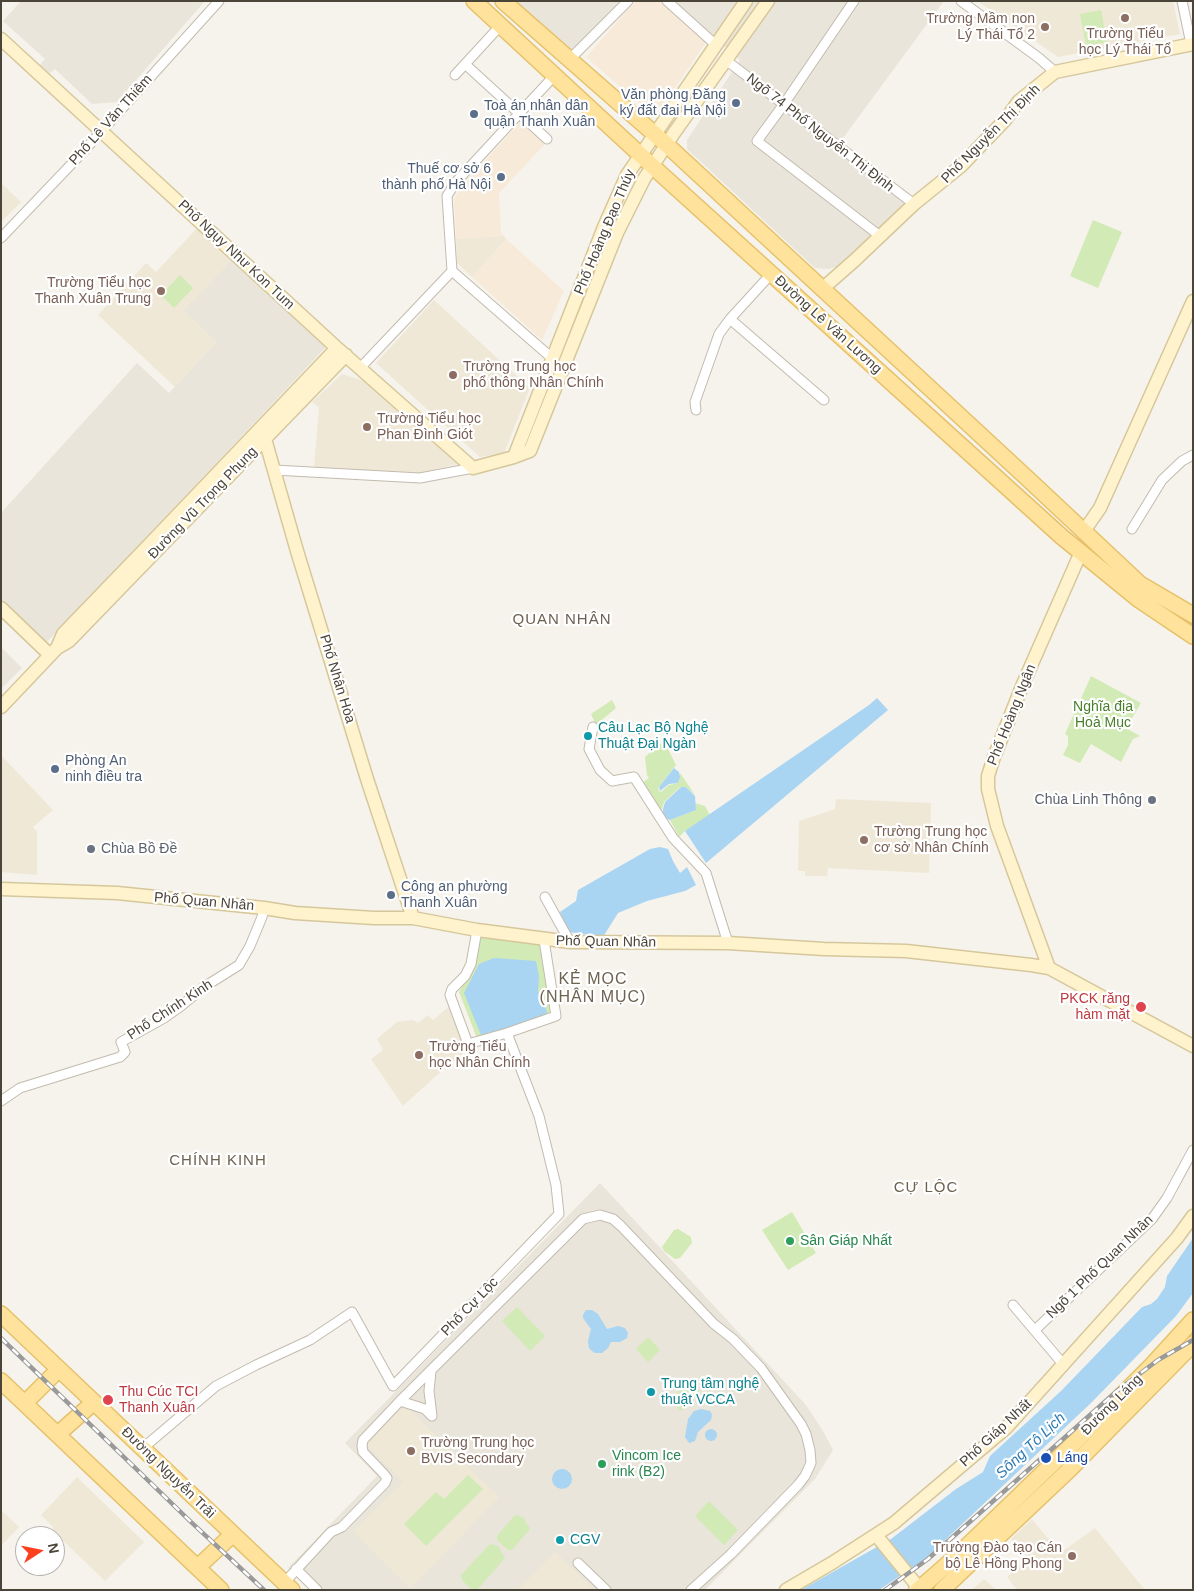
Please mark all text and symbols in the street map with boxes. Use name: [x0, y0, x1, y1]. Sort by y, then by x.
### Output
place label: Trường Mầm non Lý Thái Tổ 2: [926, 11, 1035, 44]
marker: Trường Tiểu học Lý Thái Tổ: [1119, 12, 1131, 24]
marker: Trường Mầm non Lý Thái Tổ 2: [1039, 21, 1051, 33]
place label: Trường Tiểu học Lý Thái Tổ: [1079, 26, 1171, 58]
street label: Ngõ 74 Phố Nguyễn Thị Định: [743, 70, 897, 196]
street label: Phố Lê Văn Thiêm: [66, 71, 156, 169]
street label: Phố Nguyễn Thị Định: [938, 81, 1044, 187]
place label: Văn phòng Đăng ký đất đai Hà Nội: [619, 87, 726, 120]
marker: Văn phòng Đăng ký đất đai Hà Nội: [730, 97, 742, 109]
place label: Toà án nhân dân quận Thanh Xuân: [484, 98, 595, 130]
marker: Toà án nhân dân quận Thanh Xuân: [468, 108, 480, 120]
place label: Thuế cơ sở 6 thành phố Hà Nội: [382, 161, 491, 193]
street label: Phố Hoàng Đạo Thúy: [571, 167, 639, 297]
marker: Thuế cơ sở 6 thành phố Hà Nội: [495, 171, 507, 183]
street label: Phố Ngụy Như Kon Tum: [174, 197, 298, 313]
street label: Đường Lê Văn Lương: [771, 272, 885, 378]
place label: Trường Tiểu học Thanh Xuân Trung: [35, 275, 151, 308]
marker: Trường Tiểu học Thanh Xuân Trung: [155, 285, 167, 297]
place label: Trường Trung học phổ thông Nhân Chính: [463, 359, 604, 392]
marker: Trường Trung học phổ thông Nhân Chính: [447, 369, 459, 381]
place label: Trường Tiểu học Phan Đình Giót: [377, 411, 481, 444]
marker: Trường Tiểu học Phan Đình Giót: [361, 421, 373, 433]
street label: Đường Vũ Trọng Phụng: [145, 443, 261, 563]
district label: QUAN NHÂN: [511, 611, 613, 629]
street label: Phố Nhân Hòa: [316, 633, 358, 725]
street label: Phố Hoàng Ngân: [984, 662, 1040, 768]
park label: Nghĩa địa Hoả Mục: [1073, 699, 1133, 732]
place label: Câu Lạc Bộ Nghệ Thuật Đại Ngàn: [598, 720, 709, 752]
marker: Câu Lạc Bộ Nghệ Thuật Đại Ngàn: [582, 730, 594, 742]
place label: Phòng An ninh điều tra: [65, 753, 142, 786]
marker: Phòng An ninh điều tra: [49, 763, 61, 775]
place label: Chùa Linh Thông: [1035, 792, 1142, 808]
marker: Chùa Linh Thông: [1146, 794, 1158, 806]
place label: Trường Trung học cơ sở Nhân Chính: [874, 824, 989, 856]
marker: Trường Trung học cơ sở Nhân Chính: [858, 834, 870, 846]
place label: Chùa Bồ Đề: [101, 841, 177, 857]
marker: Chùa Bồ Đề: [85, 843, 97, 855]
place label: Công an phường Thanh Xuân: [401, 879, 508, 912]
street label: Phố Quan Nhân: [153, 889, 255, 915]
marker: Công an phường Thanh Xuân: [385, 889, 397, 901]
street label: Phố Quan Nhân: [556, 933, 656, 951]
district label: KẺ MỌC (NHÂN MỤC): [538, 970, 648, 1008]
street label: Phố Chính Kinh: [124, 976, 216, 1044]
place label: PKCK răng hàm mặt: [1060, 991, 1130, 1024]
marker: PKCK răng hàm mặt: [1134, 1000, 1148, 1014]
place label: Trường Tiểu học Nhân Chính: [429, 1039, 530, 1072]
marker: Trường Tiểu học Nhân Chính: [413, 1049, 425, 1061]
district label: CHÍNH KINH: [168, 1152, 268, 1170]
district label: CỰ LỘC: [893, 1179, 959, 1197]
street label: Ngõ 1 Phố Quan Nhân: [1043, 1212, 1157, 1322]
place label: Sân Giáp Nhất: [800, 1233, 892, 1249]
marker: Sân Giáp Nhất: [784, 1235, 796, 1247]
street label: Phố Cự Lộc: [438, 1274, 502, 1340]
street label: Đường Láng: [1078, 1371, 1146, 1439]
place label: Trung tâm nghệ thuật VCCA: [661, 1376, 759, 1408]
place label: Thu Cúc TCI Thanh Xuân: [119, 1384, 198, 1416]
marker: Trung tâm nghệ thuật VCCA: [645, 1386, 657, 1398]
marker: Thu Cúc TCI Thanh Xuân: [101, 1393, 115, 1407]
street label: Phố Giáp Nhất: [957, 1396, 1035, 1470]
water label: Sông Tô Lịch: [993, 1409, 1069, 1483]
street label: Đường Nguyễn Trãi: [118, 1424, 218, 1522]
place label: Trường Trung học BVIS Secondary: [421, 1435, 534, 1468]
marker: Trường Trung học BVIS Secondary: [405, 1445, 417, 1457]
place label: Vincom Ice rink (B2): [612, 1448, 681, 1480]
place label: Láng: [1057, 1450, 1088, 1466]
marker: Láng: [1039, 1451, 1053, 1465]
marker: Vincom Ice rink (B2): [596, 1458, 608, 1470]
north arrow: [15, 1526, 65, 1576]
place label: CGV: [570, 1532, 600, 1548]
marker: CGV: [554, 1534, 566, 1546]
place label: Trường Đào tạo Cán bộ Lê Hồng Phong: [933, 1540, 1062, 1572]
text: N: [45, 1542, 63, 1555]
marker: Trường Đào tạo Cán bộ Lê Hồng Phong: [1066, 1550, 1078, 1562]

